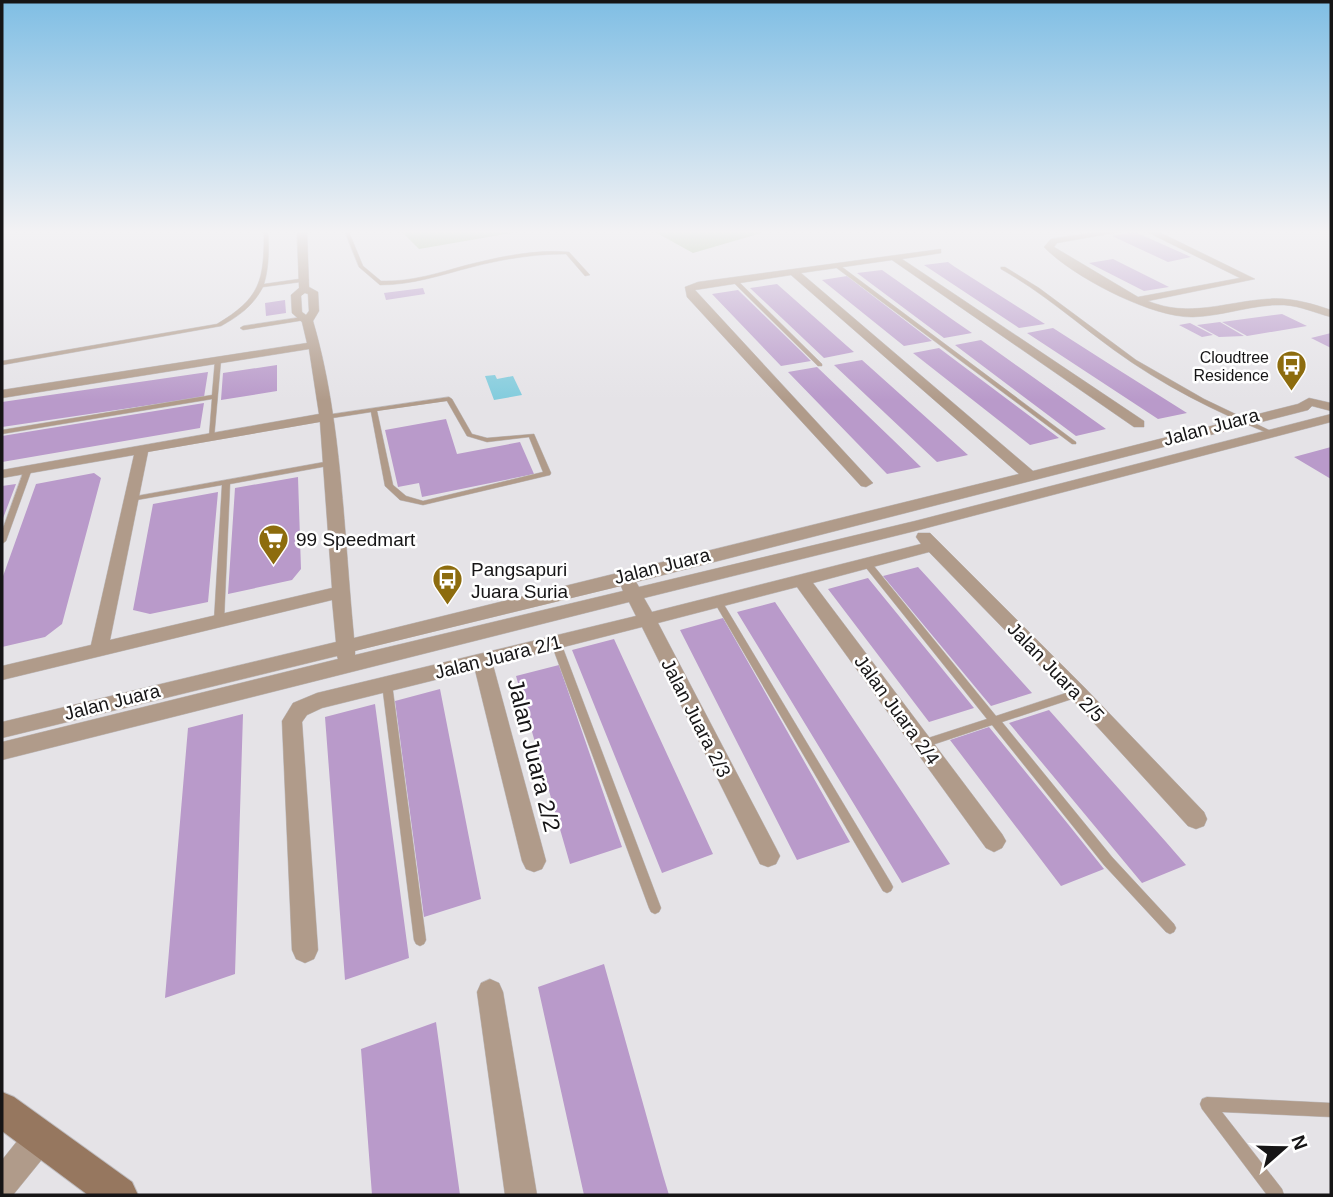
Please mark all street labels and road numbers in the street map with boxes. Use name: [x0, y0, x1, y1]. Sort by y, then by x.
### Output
street label: Jalan Juara: [1161, 404, 1262, 450]
street label: Jalan Juara: [612, 544, 713, 588]
street label: Jalan Juara 2/5: [1003, 618, 1109, 726]
street label: Jalan Juara 2/1: [432, 631, 564, 683]
street label: Jalan Juara 2/4: [850, 651, 944, 769]
street label: Jalan Juara 2/3: [657, 655, 735, 781]
street label: Jalan Juara 2/2: [502, 676, 566, 834]
street label: Jalan Juara: [62, 680, 163, 724]

